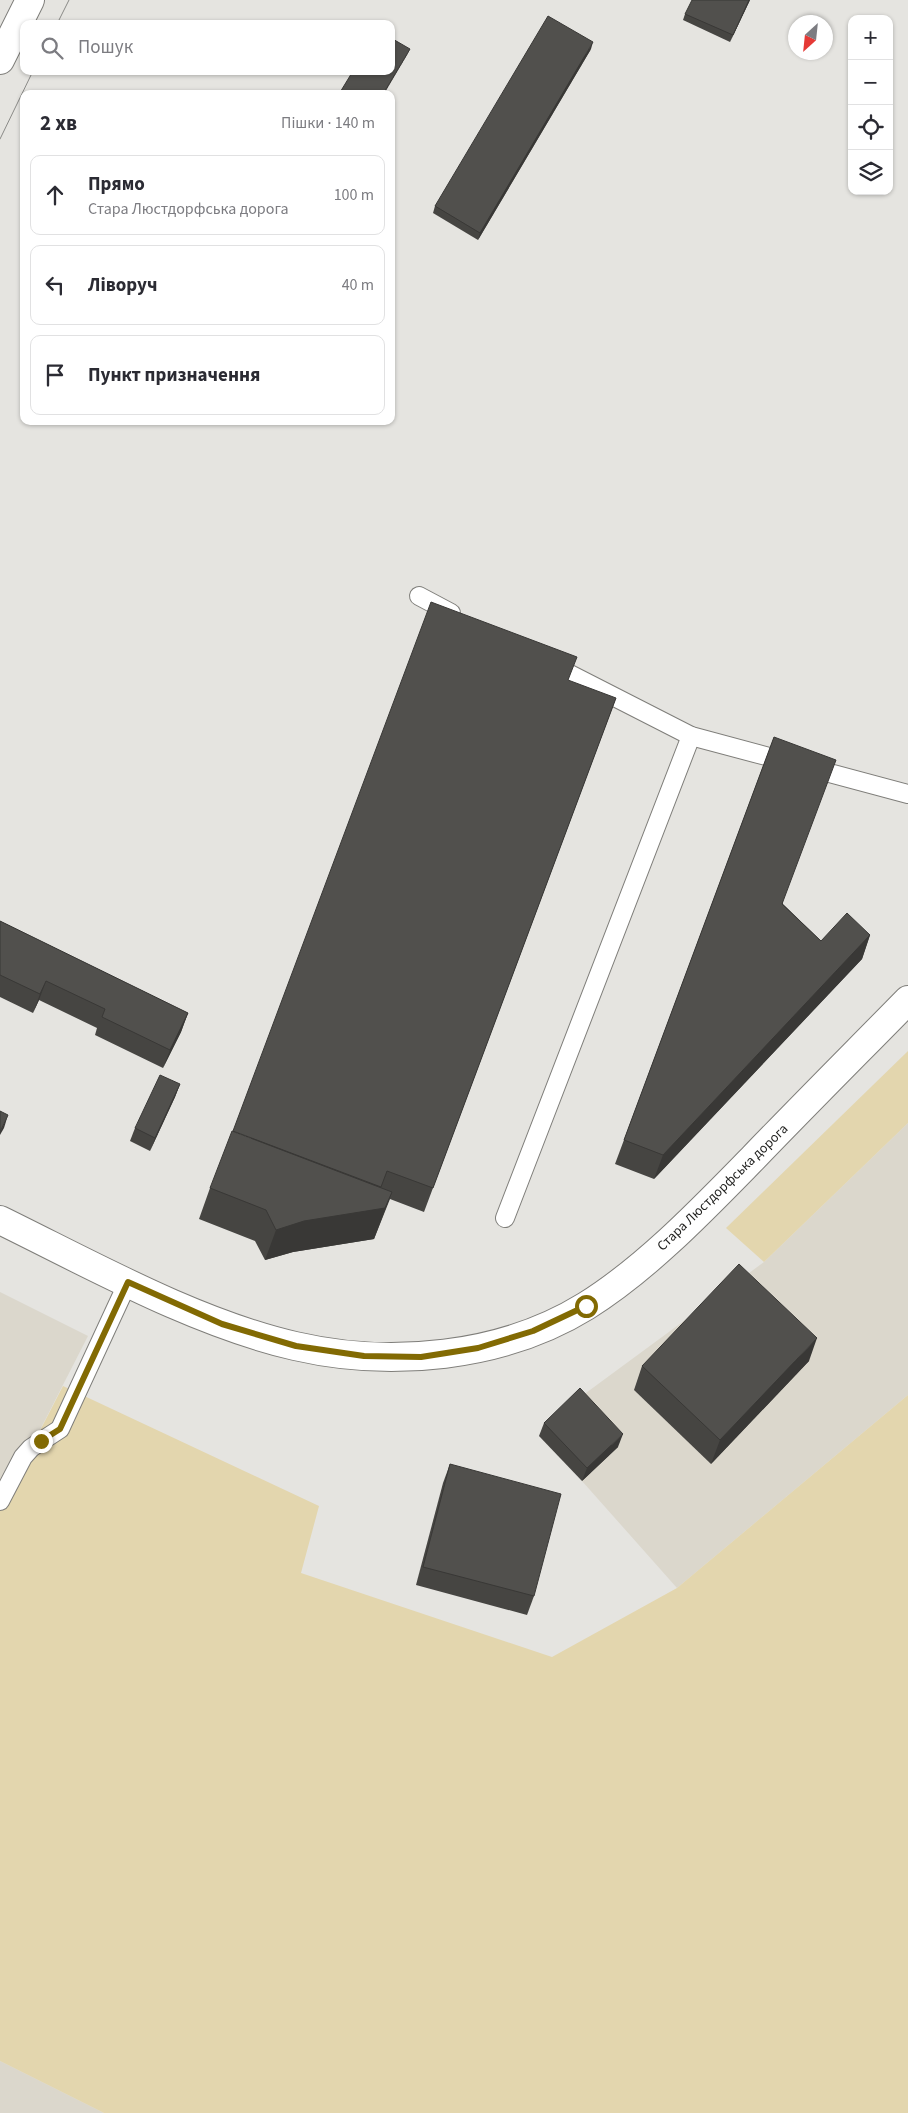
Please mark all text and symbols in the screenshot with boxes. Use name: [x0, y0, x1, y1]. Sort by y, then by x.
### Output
north arrow: [788, 15, 833, 60]
map controls: [848, 15, 893, 195]
button: +: [848, 15, 893, 60]
search box: [20, 20, 395, 75]
icon: search: [38, 34, 66, 62]
text: Пошук: [78, 34, 133, 61]
button: −: [848, 60, 893, 105]
button: locate: [848, 105, 893, 150]
text: 2 хв: [40, 108, 77, 138]
text: Пішки · 140 m: [281, 112, 375, 134]
button: layers: [848, 150, 893, 195]
text: Прямо: [88, 171, 145, 198]
icon: ahead: [41, 181, 69, 209]
text: 100 m: [334, 184, 374, 206]
text: Стара Люстдорфська дорога: [88, 198, 288, 220]
icon: left: [41, 271, 69, 299]
text: Ліворуч: [88, 272, 157, 299]
text: 40 m: [342, 274, 374, 296]
icon: arrive: [41, 361, 69, 389]
text: Пункт призначення: [88, 362, 260, 389]
street label: Стара Люстдорфська дорога: [653, 1120, 793, 1256]
route start: [575, 1295, 598, 1318]
route end: [30, 1430, 53, 1453]

